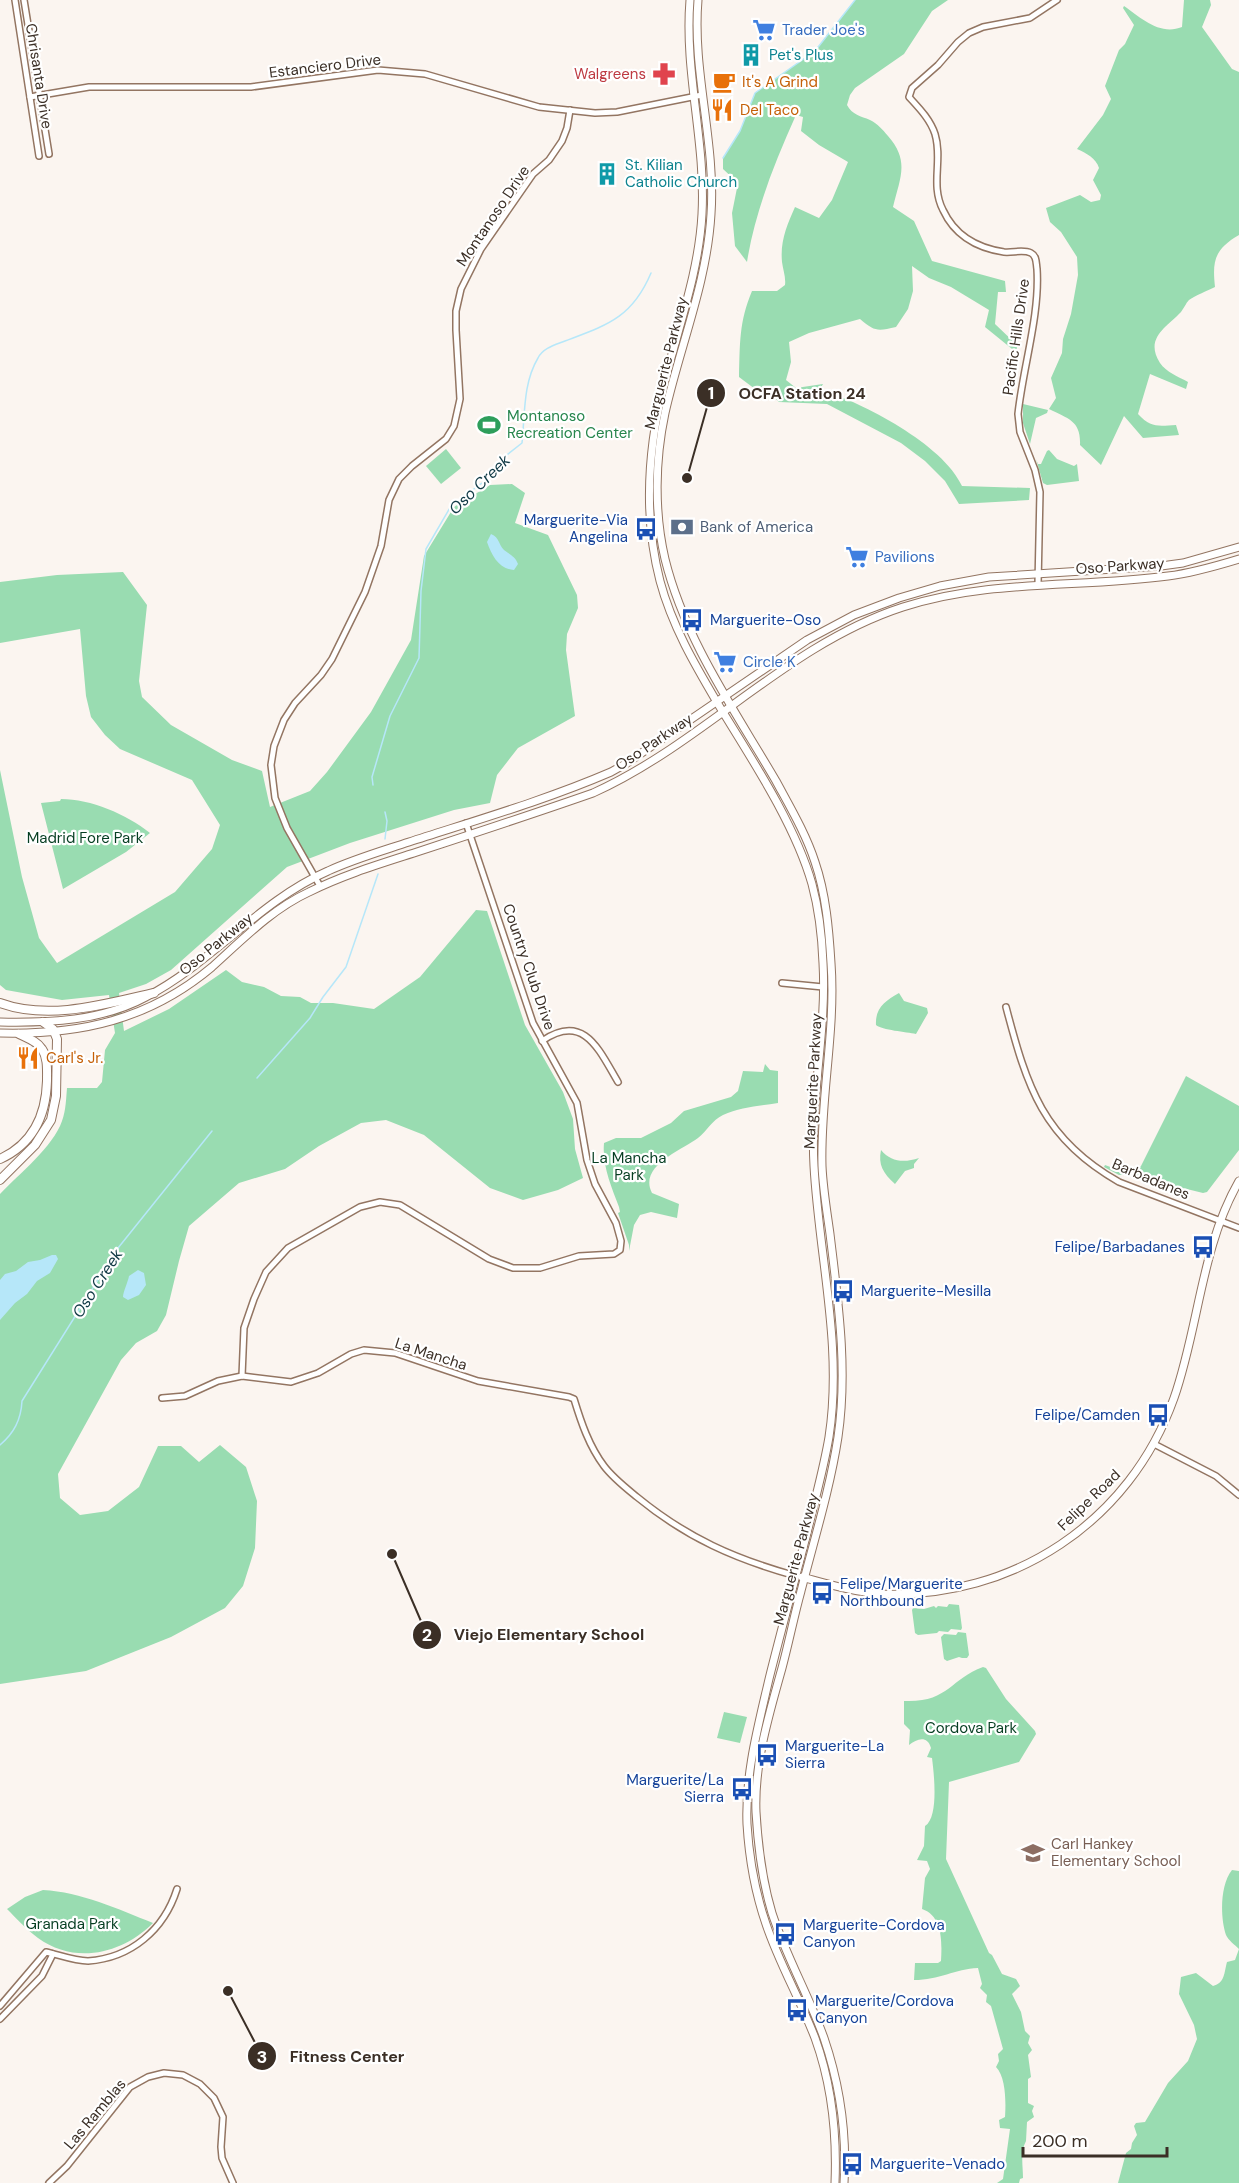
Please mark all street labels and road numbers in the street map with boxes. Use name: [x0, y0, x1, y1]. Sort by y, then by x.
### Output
street label: Chrisanta Drive: [21, 22, 57, 130]
street label: Estanciero Drive: [268, 49, 382, 83]
street label: Montanoso Drive: [452, 162, 534, 270]
street label: Pacific Hills Drive: [998, 278, 1034, 396]
street label: Marguerite Parkway: [640, 294, 692, 431]
street label: Oso Parkway: [1075, 553, 1166, 579]
street label: Oso Parkway: [611, 708, 697, 775]
street label: Country Club Drive: [498, 901, 560, 1033]
street label: Oso Parkway: [175, 908, 257, 980]
street label: Marguerite Parkway: [799, 1012, 827, 1149]
street label: Barbadanes: [1109, 1154, 1193, 1204]
street label: La Mancha: [392, 1333, 470, 1375]
street label: Felipe Road: [1053, 1465, 1125, 1535]
street label: Marguerite Parkway: [769, 1490, 823, 1627]
street label: Las Ramblas: [60, 2075, 130, 2153]

